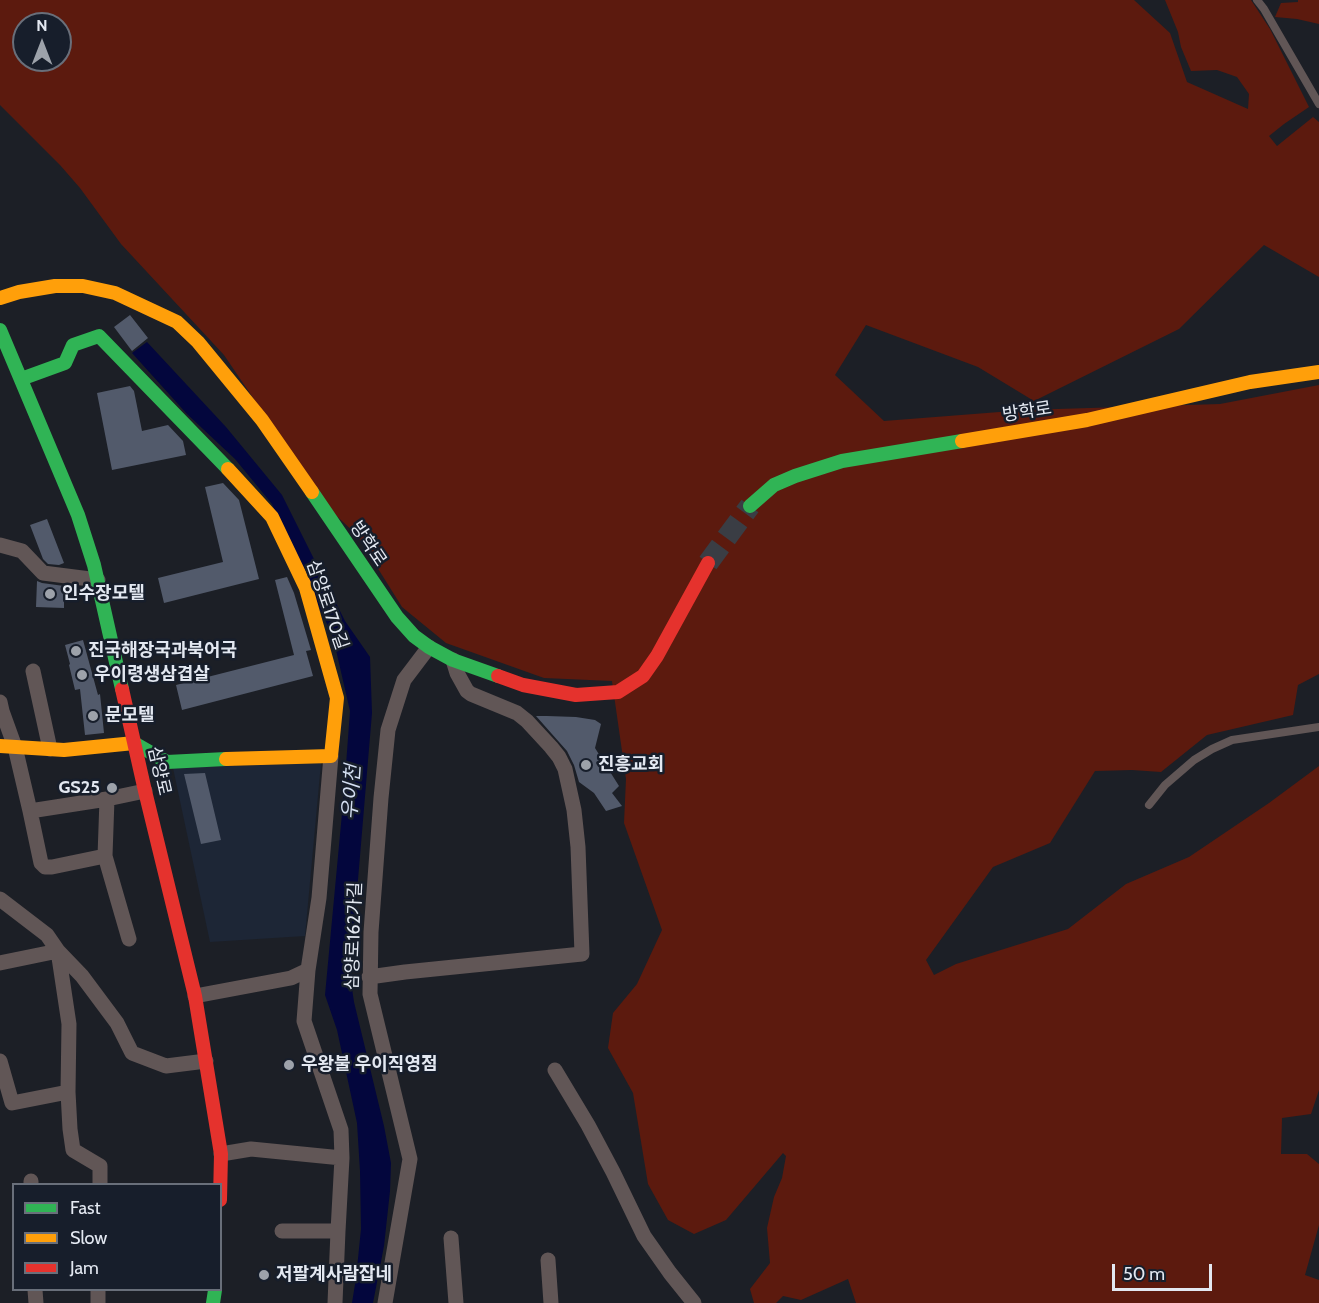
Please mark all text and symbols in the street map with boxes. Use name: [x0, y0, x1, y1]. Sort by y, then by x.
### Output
north arrow: [12, 12, 72, 72]
text: N: [36, 16, 48, 35]
street label: 방학로: [1001, 397, 1053, 427]
street label: 방학로: [345, 517, 391, 571]
street label: 삼양로170길: [302, 557, 352, 653]
place label: 인수장모텔: [62, 583, 145, 605]
marker: 인수장모텔: [43, 587, 57, 601]
place label: 진국해장국과북어국: [88, 640, 237, 662]
marker: 진국해장국과북어국: [69, 644, 83, 658]
place label: 우이령생삼겹살: [94, 664, 210, 686]
marker: 우이령생삼겹살: [75, 668, 89, 682]
place label: 문모텔: [105, 705, 155, 727]
marker: 문모텔: [86, 709, 100, 723]
street label: 삼양로: [143, 744, 175, 798]
place label: 진흥교회: [598, 754, 664, 776]
marker: 진흥교회: [579, 758, 593, 772]
water label: 우이천: [338, 764, 366, 820]
place label: GS25: [58, 777, 100, 799]
marker: GS25: [105, 781, 119, 795]
street label: 삼양로162가길: [341, 881, 367, 991]
place label: 우왕불 우이직영점: [301, 1054, 438, 1076]
marker: 우왕불 우이직영점: [282, 1058, 296, 1072]
legend: [12, 1183, 222, 1291]
text: Fast: [70, 1197, 101, 1219]
text: Slow: [70, 1227, 107, 1249]
scale bar: [1115, 1252, 1216, 1290]
text: Jam: [70, 1257, 99, 1279]
text: 50 m: [1123, 1263, 1165, 1285]
place label: 저팔계사람잡네: [276, 1264, 392, 1286]
marker: 저팔계사람잡네: [257, 1268, 271, 1282]

